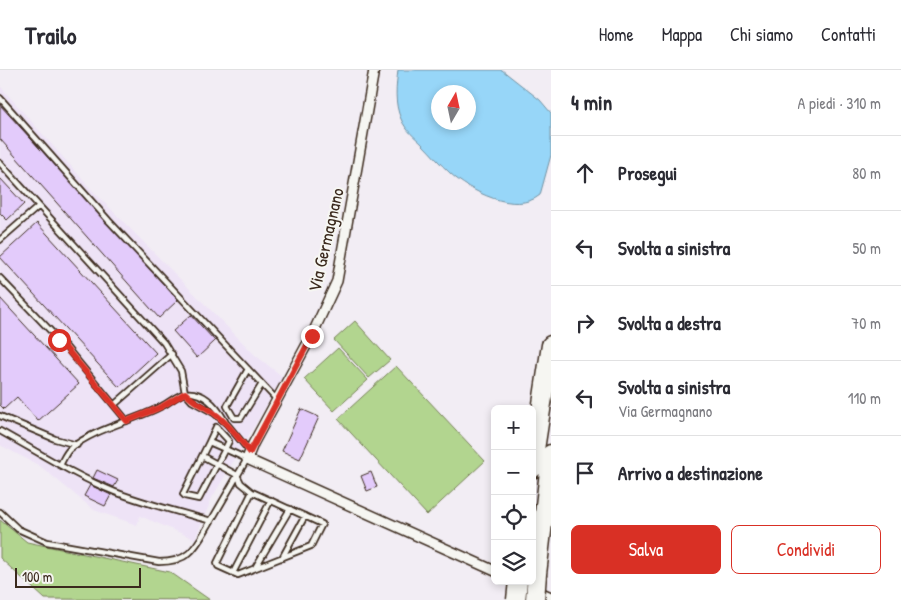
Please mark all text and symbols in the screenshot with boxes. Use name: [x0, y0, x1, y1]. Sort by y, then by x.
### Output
text: Trailo: [25, 19, 76, 51]
text: Home: [599, 22, 634, 47]
text: Mappa: [662, 22, 702, 47]
text: Chi siamo: [730, 22, 793, 47]
text: Contatti: [821, 22, 876, 47]
north arrow: [431, 85, 476, 130]
text: 4 min: [571, 88, 612, 117]
text: A piedi · 310 m: [798, 92, 881, 114]
icon: ahead: [571, 159, 599, 187]
text: Prosegui: [618, 160, 677, 186]
text: 80 m: [852, 162, 881, 184]
street label: Via Germagnano: [301, 185, 350, 294]
icon: left: [571, 234, 599, 262]
text: Svolta a sinistra: [618, 235, 730, 261]
text: 50 m: [853, 237, 881, 259]
icon: right: [571, 309, 599, 337]
text: Svolta a destra: [618, 310, 721, 336]
text: 70 m: [851, 312, 881, 334]
route end: [301, 325, 324, 348]
route start: [48, 329, 71, 352]
text: Svolta a sinistra: [618, 374, 730, 400]
icon: left: [571, 384, 599, 412]
text: 110 m: [848, 387, 881, 409]
text: Via Germagnano: [618, 400, 712, 422]
map controls: [491, 405, 536, 585]
button: +: [491, 405, 536, 450]
button: −: [491, 450, 536, 495]
icon: arrive: [571, 459, 599, 487]
text: Arrivo a destinazione: [618, 460, 763, 486]
button: locate: [491, 495, 536, 540]
button: Salva: [571, 525, 721, 574]
button: Condividi: [731, 525, 881, 574]
button: layers: [491, 540, 536, 585]
scale bar: [15, 565, 141, 588]
text: 100 m: [22, 567, 52, 586]

